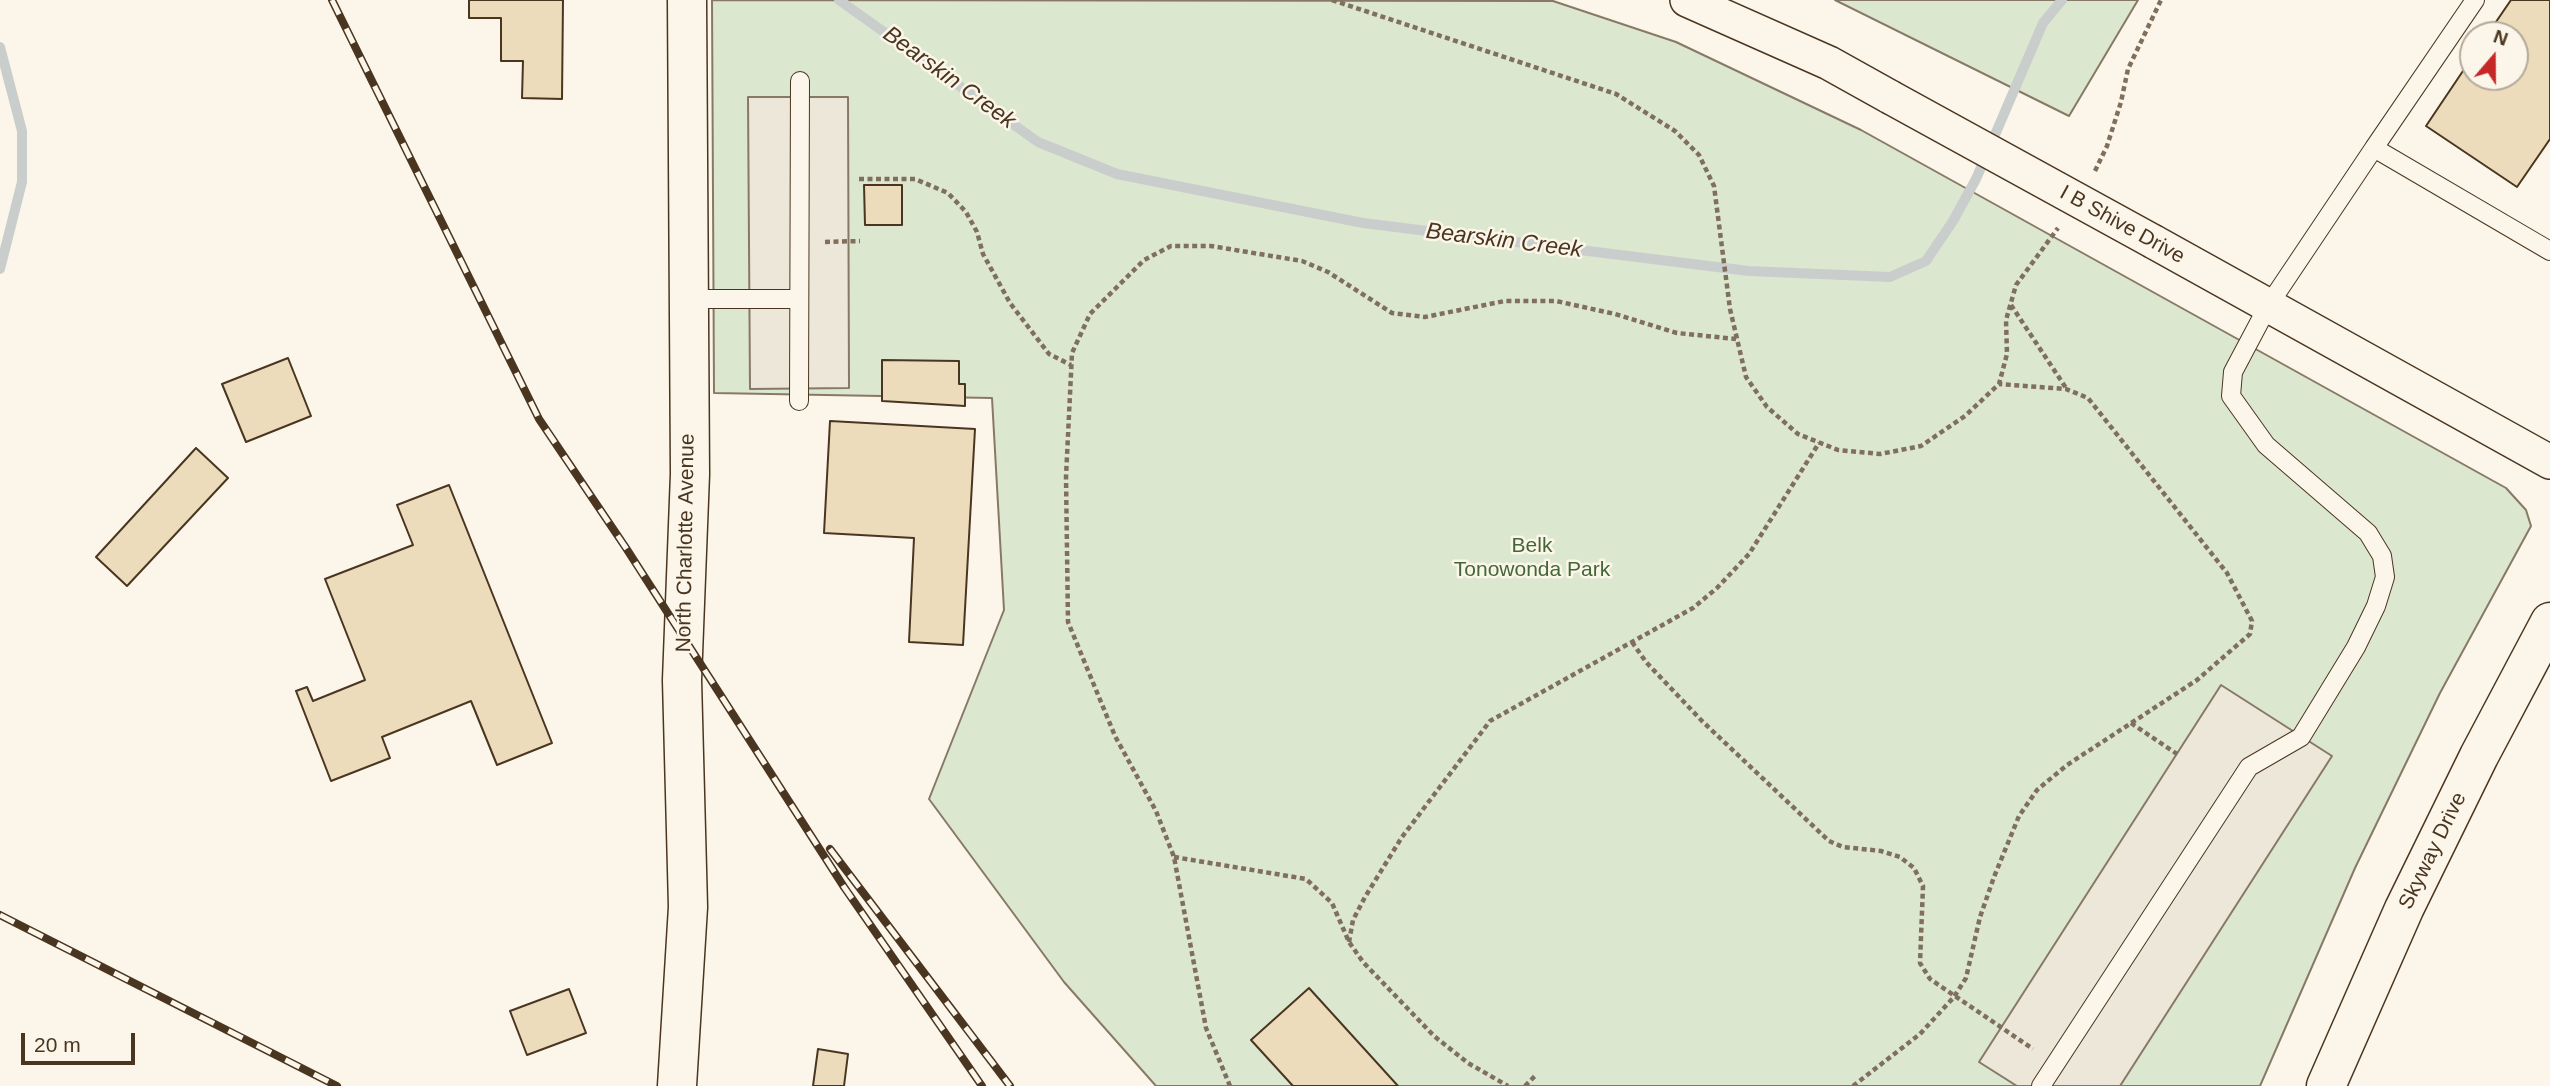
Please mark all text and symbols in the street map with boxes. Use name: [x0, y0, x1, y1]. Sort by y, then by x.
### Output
water label: Bearskin Creek: [877, 21, 1021, 135]
north arrow: [2459, 21, 2529, 91]
text: N: [2491, 25, 2511, 50]
street label: I B Shive Drive: [2055, 180, 2189, 270]
water label: Bearskin Creek: [1424, 218, 1584, 264]
street label: North Charlotte Avenue: [671, 433, 701, 653]
park label: Belk Tonowonda Park: [1454, 533, 1610, 583]
street label: Skyway Drive: [2394, 788, 2472, 914]
scale bar: [24, 1020, 138, 1064]
text: 20 m: [34, 1033, 81, 1056]

